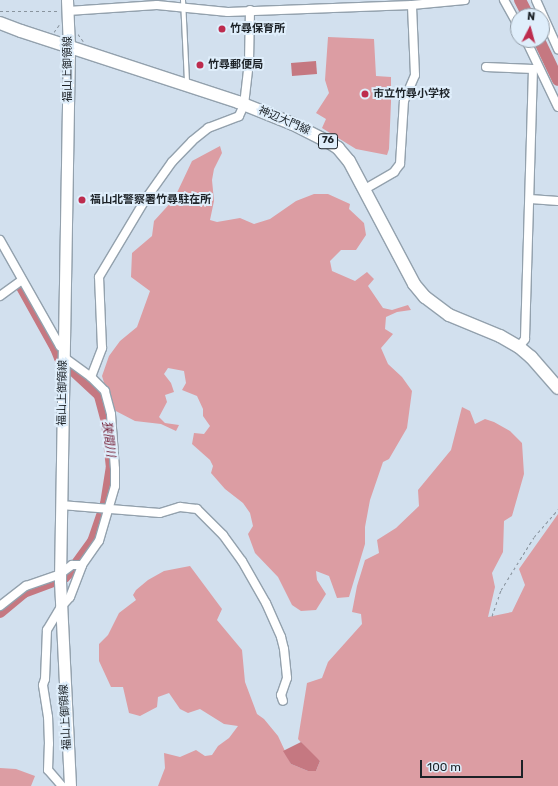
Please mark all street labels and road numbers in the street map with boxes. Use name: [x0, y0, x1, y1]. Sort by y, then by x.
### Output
street label: 福山上御領線: [61, 36, 75, 102]
street label: 神辺大門線: [256, 104, 312, 138]
road number: 76: [318, 133, 338, 149]
street label: 福山上御領線: [56, 360, 70, 426]
street label: 福山上御領線: [58, 684, 74, 750]

